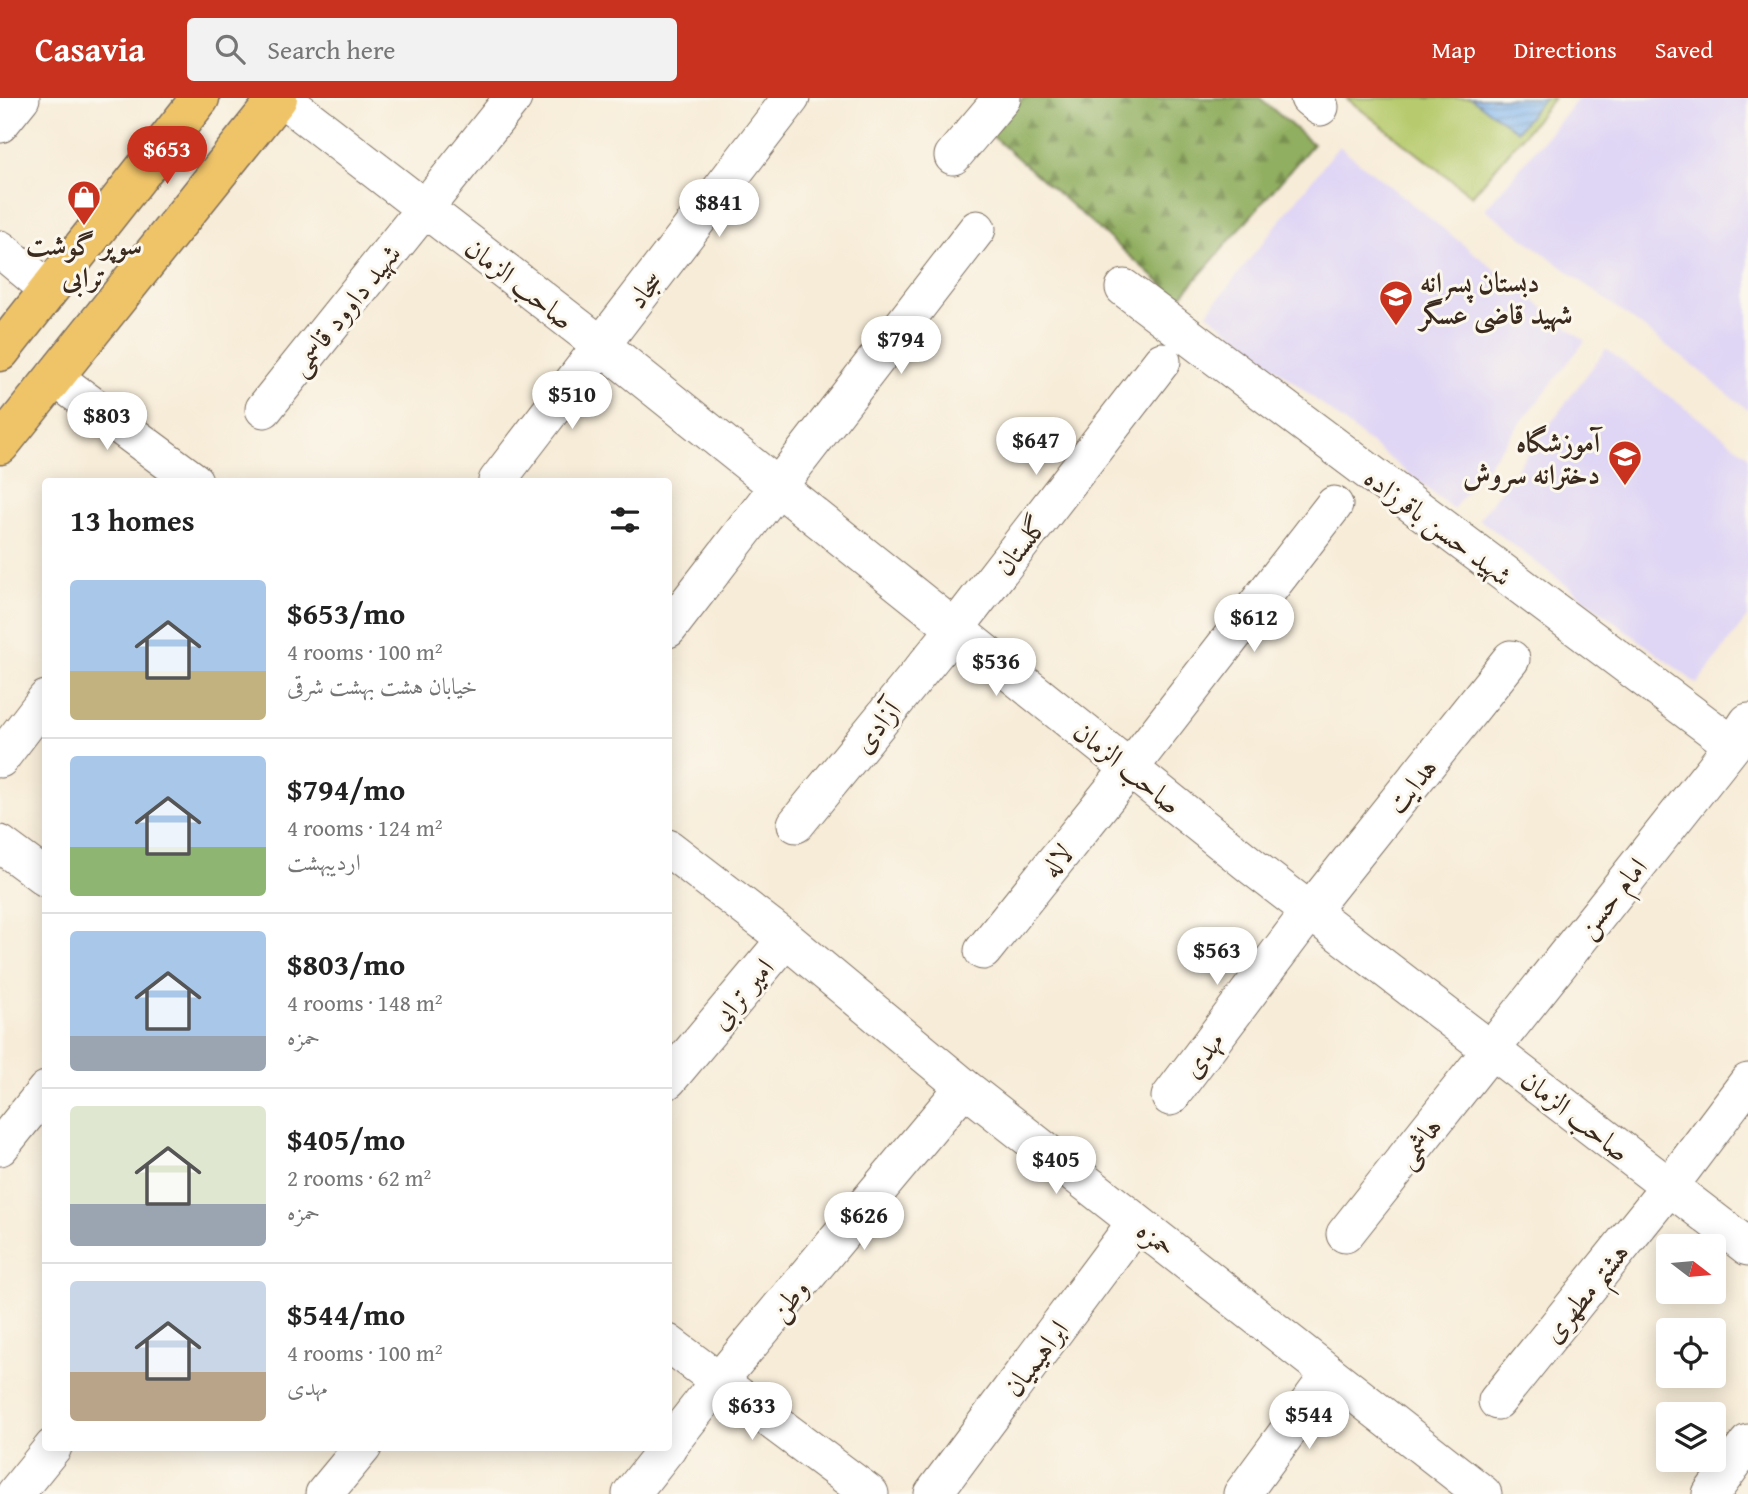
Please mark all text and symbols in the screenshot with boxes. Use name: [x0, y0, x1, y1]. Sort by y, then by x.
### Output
search box: [187, 18, 677, 81]
text: Casavia: [35, 25, 145, 73]
icon: search: [211, 30, 249, 68]
text: Search here: [267, 30, 396, 69]
text: Map: [1432, 32, 1476, 67]
text: Directions: [1514, 32, 1617, 67]
text: Saved: [1655, 32, 1713, 67]
pin: $653: [126, 126, 208, 186]
text: $653: [143, 132, 191, 165]
shop icon: سوپر گوشت ترابی: [65, 178, 103, 227]
pin: $841: [678, 180, 760, 239]
text: $841: [695, 185, 743, 218]
place label: سوپر گوشت ترابی: [26, 224, 142, 298]
street label: صاحب الزمان: [457, 227, 583, 339]
street label: شهید داوود قاسمی: [278, 234, 410, 384]
street label: سجاد: [616, 261, 672, 317]
place label: دبستان پسرانه شهید قاضی عسگر: [1417, 261, 1573, 334]
school or university icon: دبستان پسرانه شهید قاضی عسگر: [1377, 278, 1415, 327]
pin: $794: [860, 316, 942, 376]
text: $794: [877, 322, 925, 355]
pin: $510: [531, 372, 613, 431]
text: $510: [548, 377, 596, 410]
pin: $803: [66, 392, 148, 452]
text: $803: [83, 398, 131, 431]
pin: $647: [995, 418, 1077, 477]
place label: آموزشگاه دخترانه سروش: [1463, 421, 1603, 494]
text: $647: [1012, 423, 1060, 456]
school or university icon: آموزشگاه دخترانه سروش: [1606, 438, 1644, 487]
street label: شهید حسن باقرزاده: [1356, 457, 1522, 595]
text: 13 homes: [70, 498, 195, 542]
icon: filters: [606, 501, 644, 539]
street label: گلستان: [983, 506, 1057, 584]
text: $653/mo: [287, 591, 405, 635]
pin: $612: [1213, 594, 1295, 654]
text: $612: [1230, 600, 1278, 633]
icon: home: [126, 608, 210, 692]
text: 4 rooms · 100 m²: [287, 635, 442, 668]
pin: $536: [955, 638, 1037, 698]
text: $536: [972, 644, 1020, 677]
text: خیابان هشت بهشت شرقی: [287, 669, 477, 702]
street label: آزادی: [842, 689, 912, 761]
street label: صاحب الزمان: [1065, 711, 1191, 823]
street label: هدایت: [1376, 748, 1446, 822]
text: $794/mo: [287, 767, 405, 811]
icon: home: [126, 784, 210, 868]
text: 4 rooms · 124 m²: [287, 811, 442, 844]
street label: لاله: [1030, 834, 1082, 886]
text: اردیبهشت: [287, 845, 361, 878]
street label: امام حسن: [1566, 848, 1660, 949]
pin: $563: [1176, 928, 1258, 987]
text: $563: [1193, 933, 1241, 966]
text: $803/mo: [287, 942, 405, 986]
street label: امیر ترابی: [699, 948, 783, 1038]
icon: home: [126, 959, 210, 1043]
text: 4 rooms · 148 m²: [287, 986, 442, 1019]
text: حمزه: [287, 1020, 320, 1053]
street label: مهدی: [1171, 1022, 1233, 1086]
street label: صاحب الزمان: [1513, 1059, 1639, 1171]
street label: هاشمی: [1385, 1108, 1451, 1176]
text: $405/mo: [287, 1117, 405, 1161]
icon: home: [126, 1134, 210, 1218]
pin: $405: [1015, 1136, 1097, 1196]
text: $405: [1032, 1142, 1080, 1175]
text: 2 rooms · 62 m²: [287, 1161, 431, 1194]
pin: $626: [823, 1192, 905, 1252]
text: حمزه: [287, 1195, 320, 1228]
text: $626: [840, 1198, 888, 1231]
street label: حمزه: [1128, 1209, 1186, 1267]
street label: هشتم مطهری: [1532, 1233, 1644, 1356]
north arrow: [1656, 1234, 1726, 1304]
map controls: [1656, 1234, 1726, 1472]
street label: وطن: [758, 1269, 818, 1329]
text: $544/mo: [287, 1292, 405, 1336]
icon: home: [126, 1309, 210, 1393]
street label: ابراهیمیان: [992, 1311, 1078, 1405]
button: locate: [1656, 1318, 1726, 1388]
text: 4 rooms · 100 m²: [287, 1336, 442, 1369]
text: مهدی: [287, 1370, 328, 1403]
pin: $633: [711, 1382, 793, 1442]
text: $633: [728, 1388, 776, 1421]
pin: $544: [1268, 1392, 1350, 1451]
text: $544: [1285, 1397, 1333, 1430]
button: layers: [1656, 1402, 1726, 1472]

